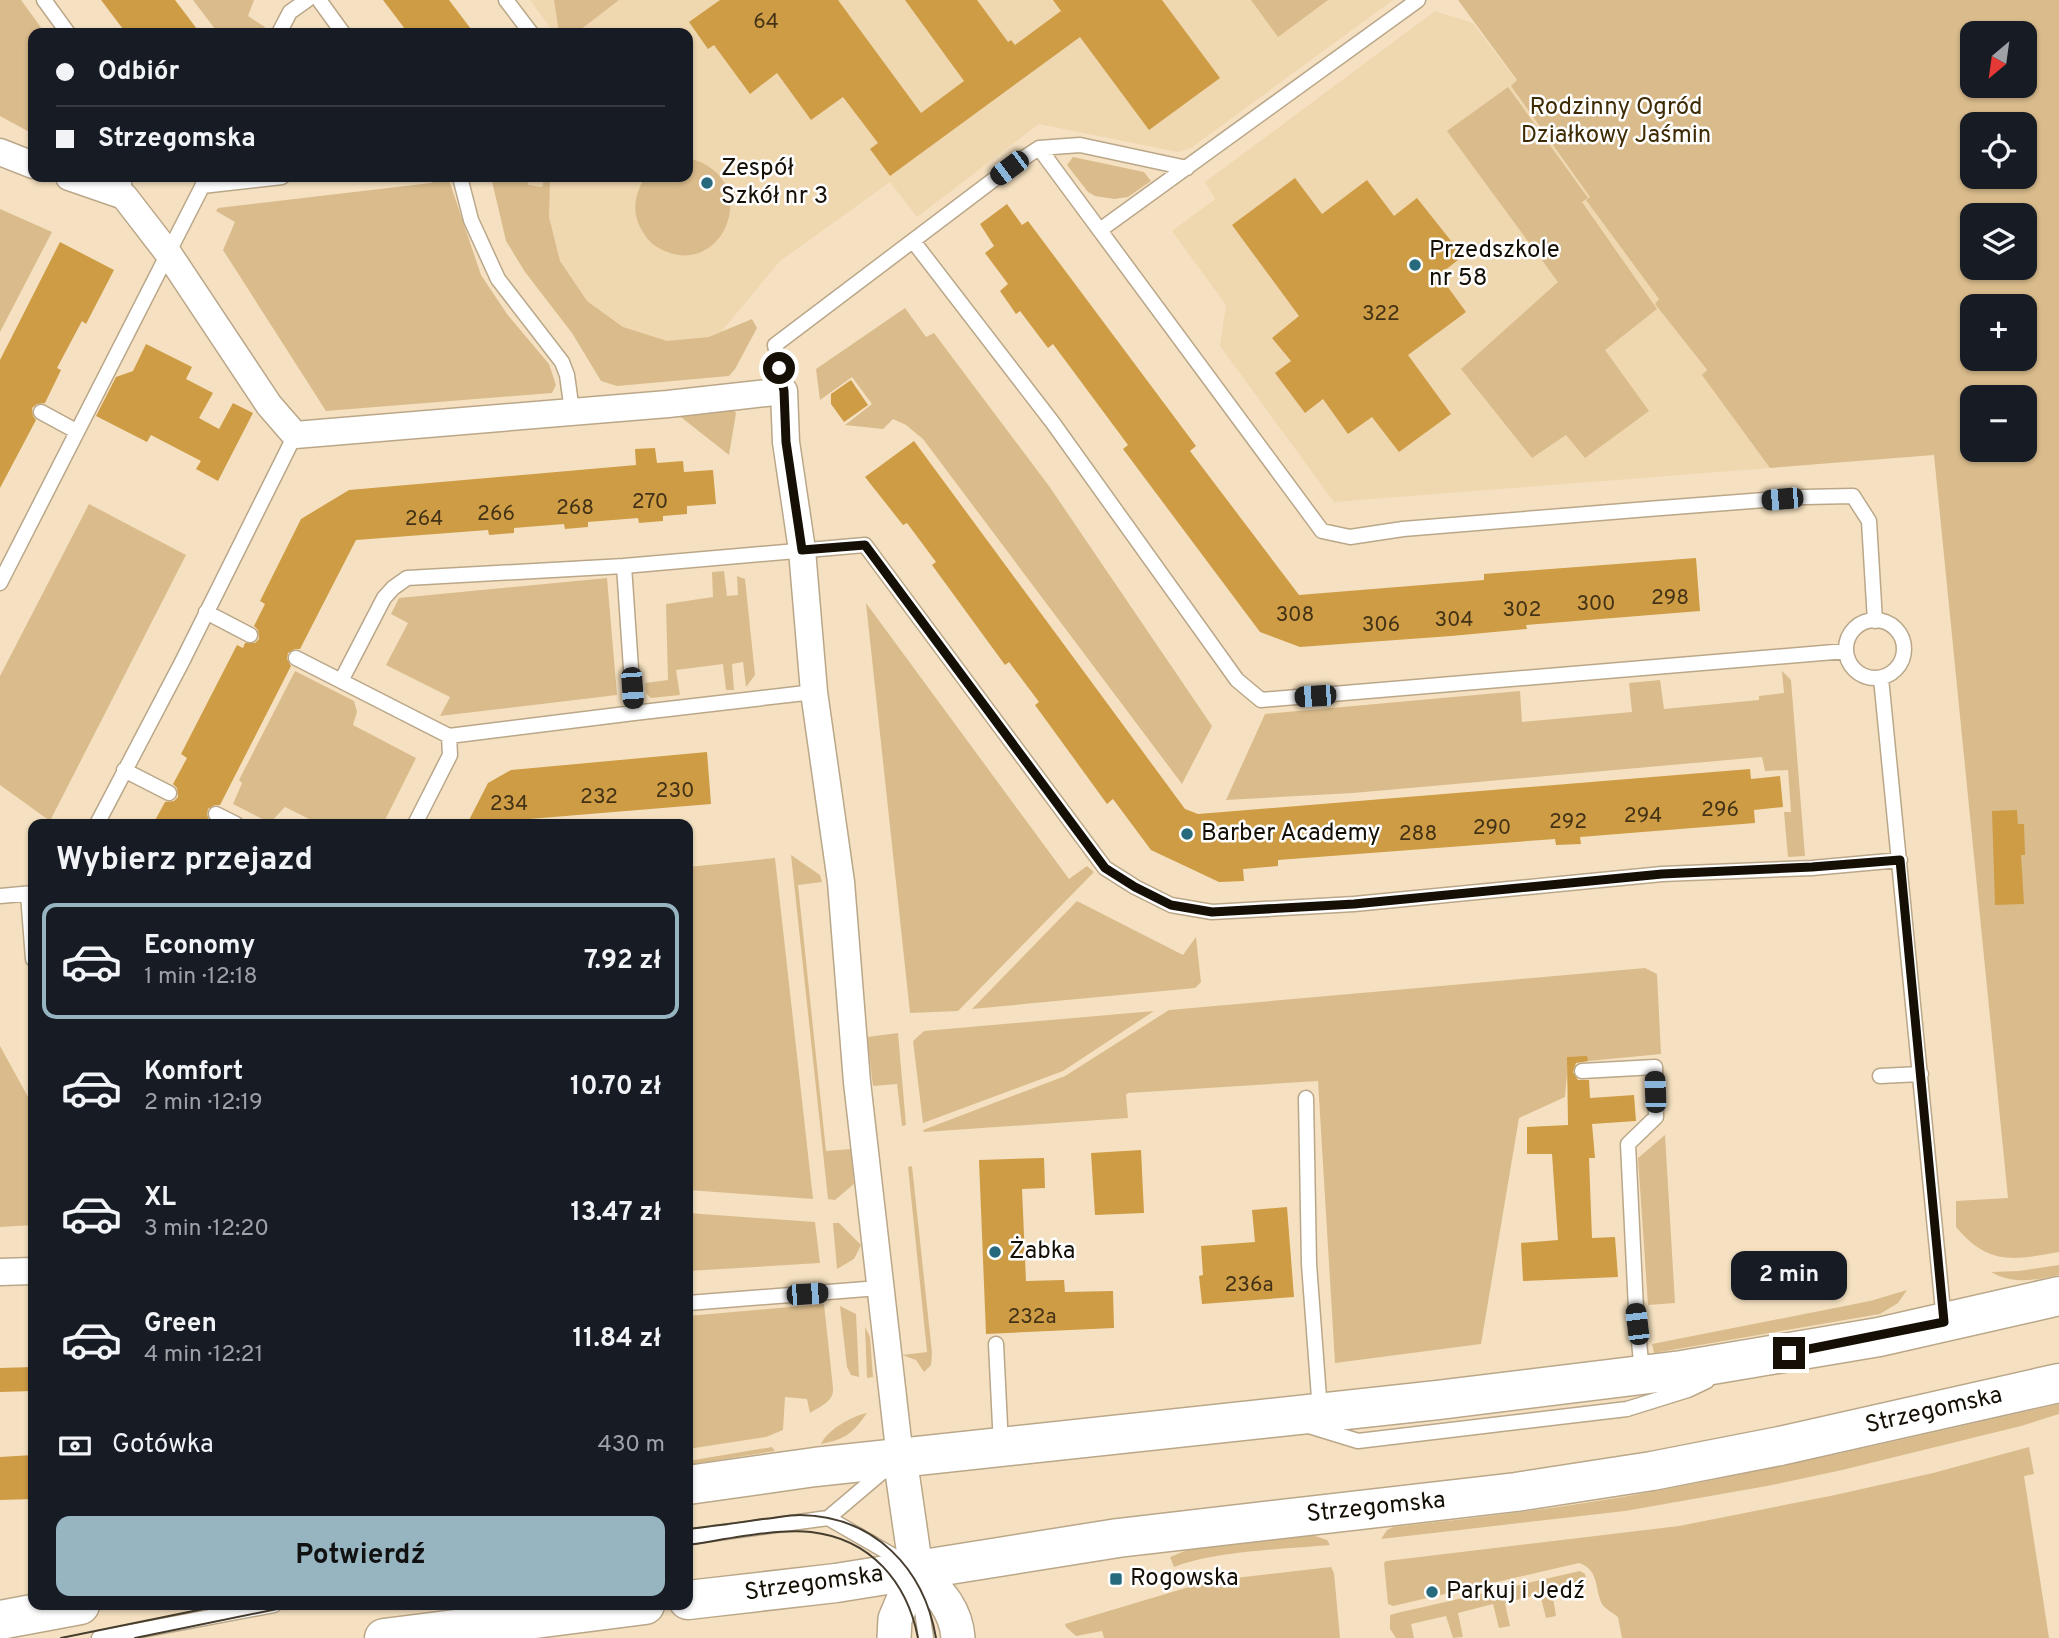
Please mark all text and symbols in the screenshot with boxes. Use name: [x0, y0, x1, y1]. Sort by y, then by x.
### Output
house number: 64: [753, 9, 779, 36]
north arrow: [1960, 21, 2037, 98]
map controls: [1960, 21, 2037, 462]
text: Odbiór: [98, 56, 179, 89]
park label: Rodzinny Ogród Działkowy Jaśmin: [1521, 93, 1711, 151]
button: locate: [1960, 112, 2037, 189]
text: Strzegomska: [98, 123, 256, 156]
car: [986, 147, 1033, 189]
place label: Zespół Szkół nr 3: [721, 154, 828, 212]
marker: Zespół Szkół nr 3: [699, 175, 715, 191]
button: layers: [1960, 203, 2037, 280]
place label: Przedszkole nr 58: [1429, 236, 1560, 294]
marker: Przedszkole nr 58: [1407, 257, 1423, 273]
button: +: [1960, 294, 2037, 371]
house number: 322: [1362, 301, 1400, 328]
route start: [763, 352, 795, 384]
button: −: [1960, 385, 2037, 462]
car: [1761, 487, 1804, 511]
house number: 270: [632, 489, 668, 516]
house number: 268: [556, 495, 594, 522]
house number: 266: [477, 501, 515, 528]
house number: 264: [405, 506, 443, 533]
house number: 298: [1651, 585, 1689, 612]
house number: 300: [1576, 591, 1616, 618]
house number: 302: [1503, 597, 1541, 624]
house number: 308: [1276, 602, 1314, 629]
house number: 304: [1435, 607, 1473, 634]
house number: 306: [1362, 612, 1400, 639]
car: [621, 666, 644, 710]
car: [1294, 684, 1337, 708]
house number: 230: [656, 778, 694, 805]
house number: 232: [580, 784, 618, 811]
house number: 234: [490, 791, 528, 818]
house number: 296: [1701, 797, 1739, 824]
house number: 294: [1624, 803, 1662, 830]
house number: 292: [1549, 809, 1587, 836]
house number: 290: [1473, 815, 1511, 842]
place label: Barber Academy: [1201, 819, 1381, 849]
house number: 288: [1399, 821, 1437, 848]
marker: Barber Academy: [1179, 826, 1195, 842]
text: Wybierz przejazd: [56, 841, 313, 881]
icon: car: [60, 930, 123, 993]
text: Economy: [144, 930, 255, 963]
text: 7.92 zł: [584, 945, 661, 978]
text: 1 min · 12:18: [144, 963, 258, 992]
icon: car: [60, 1056, 123, 1119]
text: Komfort: [144, 1056, 243, 1089]
text: 10.70 zł: [570, 1071, 661, 1104]
car: [1644, 1071, 1667, 1113]
text: 2 min · 12:19: [144, 1089, 263, 1118]
icon: car: [60, 1182, 123, 1245]
text: XL: [144, 1182, 176, 1215]
text: 13.47 zł: [570, 1197, 661, 1230]
text: 3 min · 12:20: [144, 1215, 269, 1244]
place label: Żabka: [1009, 1236, 1075, 1267]
marker: Żabka: [987, 1244, 1003, 1260]
callout: 2 min: [1731, 1252, 1847, 1300]
text: 2 min: [1759, 1261, 1819, 1290]
house number: 236a: [1224, 1272, 1274, 1299]
car: [786, 1282, 829, 1306]
car: [1625, 1302, 1650, 1346]
house number: 232a: [1008, 1304, 1056, 1331]
icon: car: [60, 1308, 123, 1371]
text: Green: [144, 1308, 217, 1341]
text: 11.84 zł: [573, 1323, 661, 1356]
route end: [1773, 1337, 1805, 1369]
text: 4 min · 12:21: [144, 1341, 263, 1370]
street label: Strzegomska: [1863, 1381, 2005, 1441]
icon: cash: [56, 1427, 94, 1465]
text: Gotówka: [112, 1429, 214, 1462]
text: 430 m: [597, 1431, 665, 1460]
street label: Strzegomska: [1305, 1486, 1447, 1530]
button: Potwierdź: [56, 1516, 665, 1596]
street label: Strzegomska: [743, 1559, 885, 1609]
place label: Rogowska: [1130, 1564, 1239, 1594]
marker: Rogowska: [1108, 1571, 1124, 1587]
place label: Parkuj i Jedź: [1446, 1577, 1585, 1607]
marker: Parkuj i Jedź: [1424, 1584, 1440, 1600]

